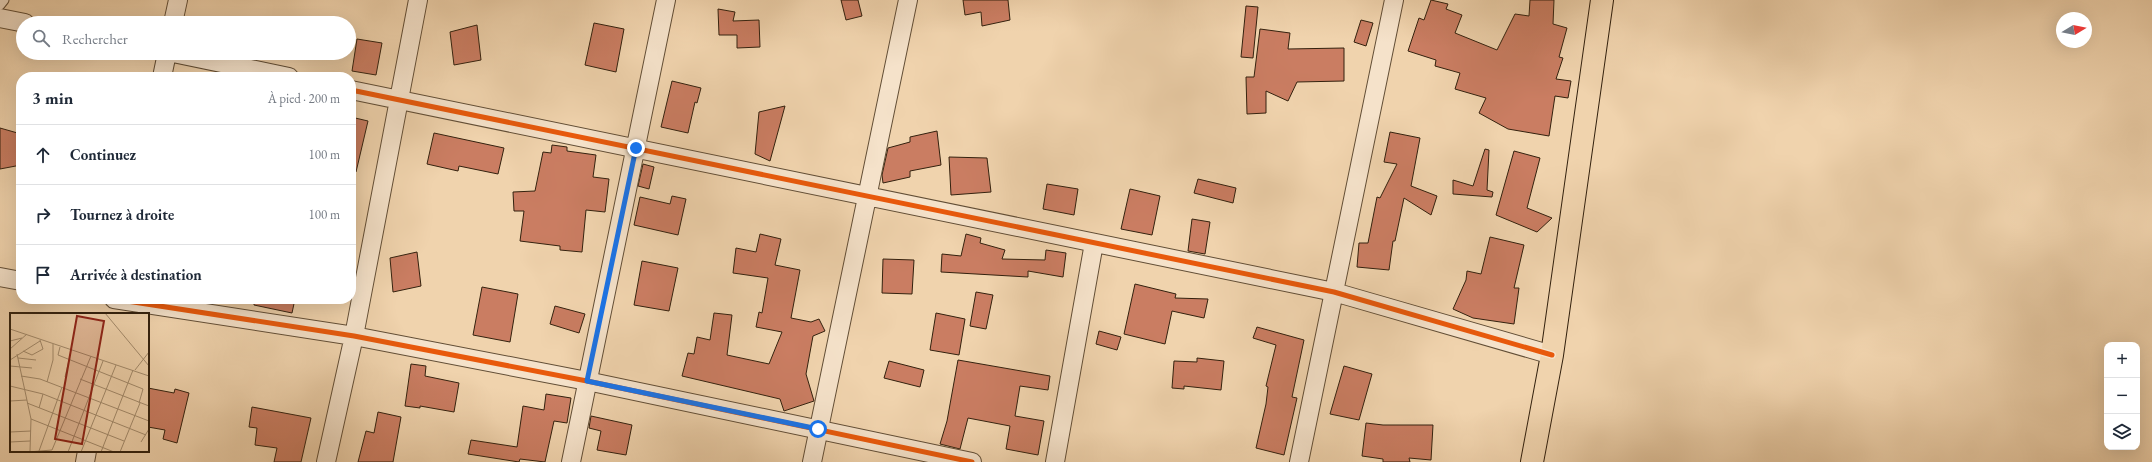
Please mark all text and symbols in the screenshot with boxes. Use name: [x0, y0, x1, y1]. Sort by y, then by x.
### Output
north arrow: [2056, 12, 2092, 48]
search box: [16, 16, 356, 60]
icon: search: [30, 27, 52, 49]
text: Rechercher: [62, 29, 128, 48]
text: 3 min: [32, 87, 73, 109]
text: À pied · 200 m: [268, 90, 340, 107]
route end: [627, 139, 645, 157]
icon: ahead: [32, 144, 54, 166]
text: Continuez: [70, 145, 136, 164]
text: 100 m: [309, 146, 340, 163]
icon: right: [32, 204, 54, 226]
text: Tournez à droite: [70, 205, 174, 224]
text: 100 m: [309, 206, 340, 223]
icon: arrive: [32, 264, 54, 286]
text: Arrivée à destination: [70, 265, 202, 284]
inset map: [10, 313, 149, 452]
map controls: [2104, 342, 2140, 450]
button: +: [2104, 342, 2140, 378]
button: −: [2104, 378, 2140, 414]
button: layers: [2104, 414, 2140, 450]
route start: [809, 420, 827, 438]

